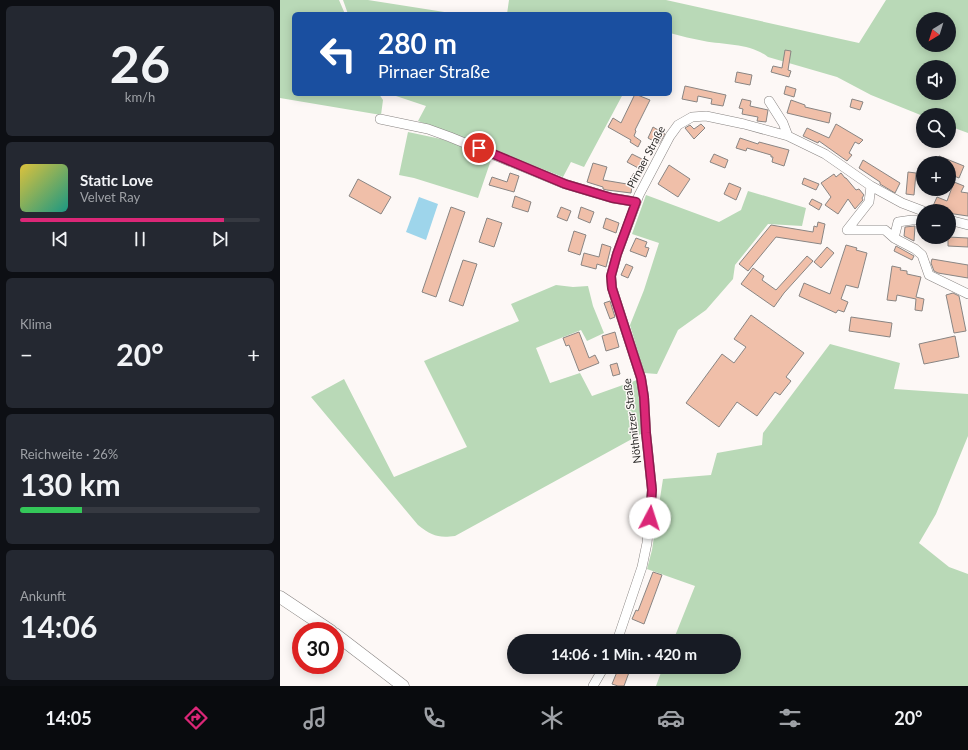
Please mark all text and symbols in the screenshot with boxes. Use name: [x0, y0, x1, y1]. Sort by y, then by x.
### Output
north arrow: [916, 12, 956, 52]
map controls: [916, 12, 956, 244]
text: 280 m: [378, 26, 457, 60]
icon: left: [312, 28, 364, 80]
text: 26: [110, 32, 170, 94]
text: Pirnaer Straße: [378, 60, 490, 82]
button: sound: [916, 60, 956, 100]
text: km/h: [125, 89, 155, 105]
button: search: [916, 108, 956, 148]
street label: Pirnaer Straße: [624, 123, 667, 190]
pin: [462, 131, 496, 165]
icon: arrive: [468, 137, 490, 159]
button: +: [916, 156, 956, 196]
text: Static Love: [80, 171, 153, 189]
text: Velvet Ray: [80, 189, 140, 205]
button: −: [916, 204, 956, 244]
icon: previous: [49, 228, 71, 250]
icon: pause: [129, 228, 151, 250]
icon: next: [209, 228, 231, 250]
text: Klima: [20, 316, 52, 332]
text: 20°: [116, 336, 164, 372]
text: −: [20, 341, 33, 368]
text: +: [247, 341, 260, 368]
street label: Nöthnitzer Straße: [620, 378, 643, 464]
text: Reichweite · 26%: [20, 446, 118, 462]
text: 130 km: [20, 466, 121, 502]
position arrow: [629, 497, 671, 539]
text: Ankunft: [20, 588, 66, 604]
text: 14:06: [20, 608, 97, 644]
speed limit sign: 30: [292, 622, 344, 674]
text: 14:06 · 1 Min. · 420 m: [551, 645, 697, 663]
icon: directions: [182, 704, 210, 732]
icon: music: [301, 704, 329, 732]
icon: phone: [420, 704, 448, 732]
icon: climate: [538, 704, 566, 732]
icon: car: [657, 704, 685, 732]
icon: filters: [776, 704, 804, 732]
text: 14:05: [45, 707, 92, 729]
text: 20°: [894, 707, 923, 729]

